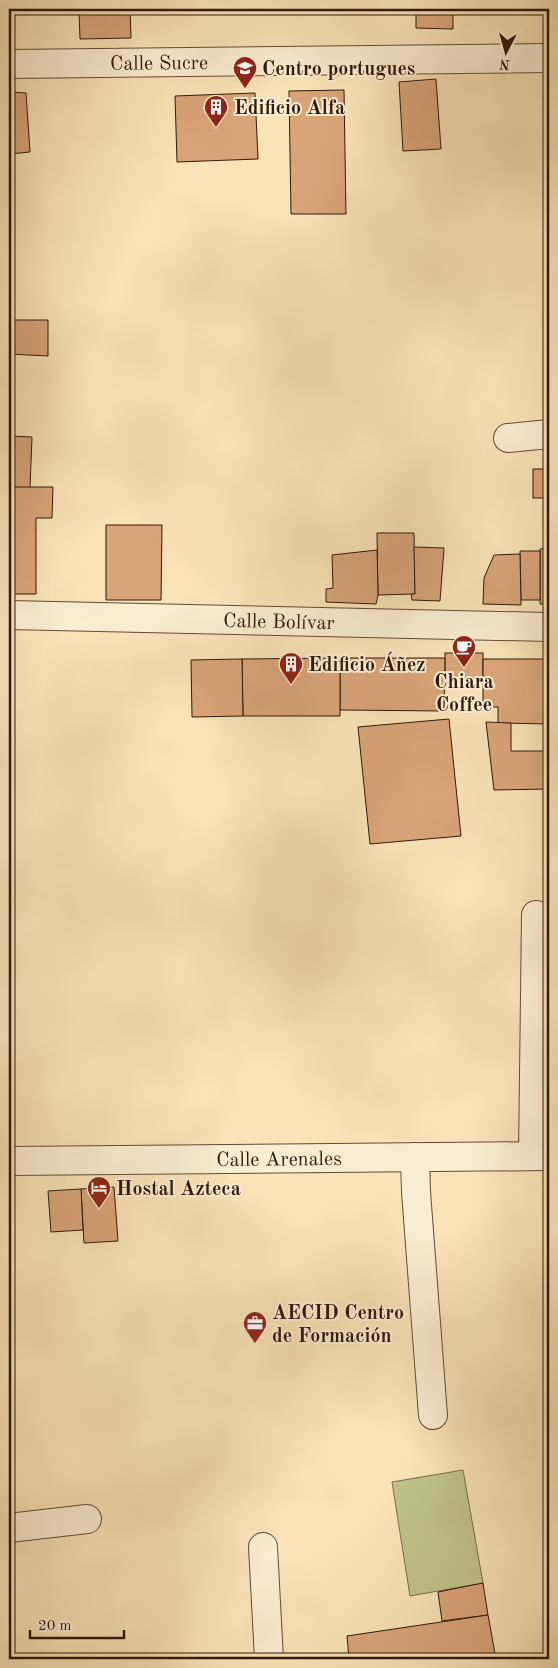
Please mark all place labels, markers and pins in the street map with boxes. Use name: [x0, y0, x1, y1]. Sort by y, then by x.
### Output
school or university icon: Centro portugues: [232, 55, 258, 89]
place label: Centro portugues: [262, 60, 415, 80]
building icon: Edificio Alfa: [203, 94, 229, 128]
place label: Edificio Alfa: [234, 99, 345, 119]
cafe icon: Chiara Coffee: [451, 634, 477, 668]
building icon: Edificio Áñez: [278, 651, 304, 685]
place label: Edificio Áñez: [308, 651, 426, 676]
place label: Chiara Coffee: [434, 673, 494, 716]
hotel icon: Hostal Azteca: [86, 1175, 112, 1209]
place label: Hostal Azteca: [116, 1180, 241, 1200]
place label: AECID Centro de Formación: [272, 1304, 404, 1347]
office icon: AECID Centro de Formación: [242, 1310, 268, 1344]

